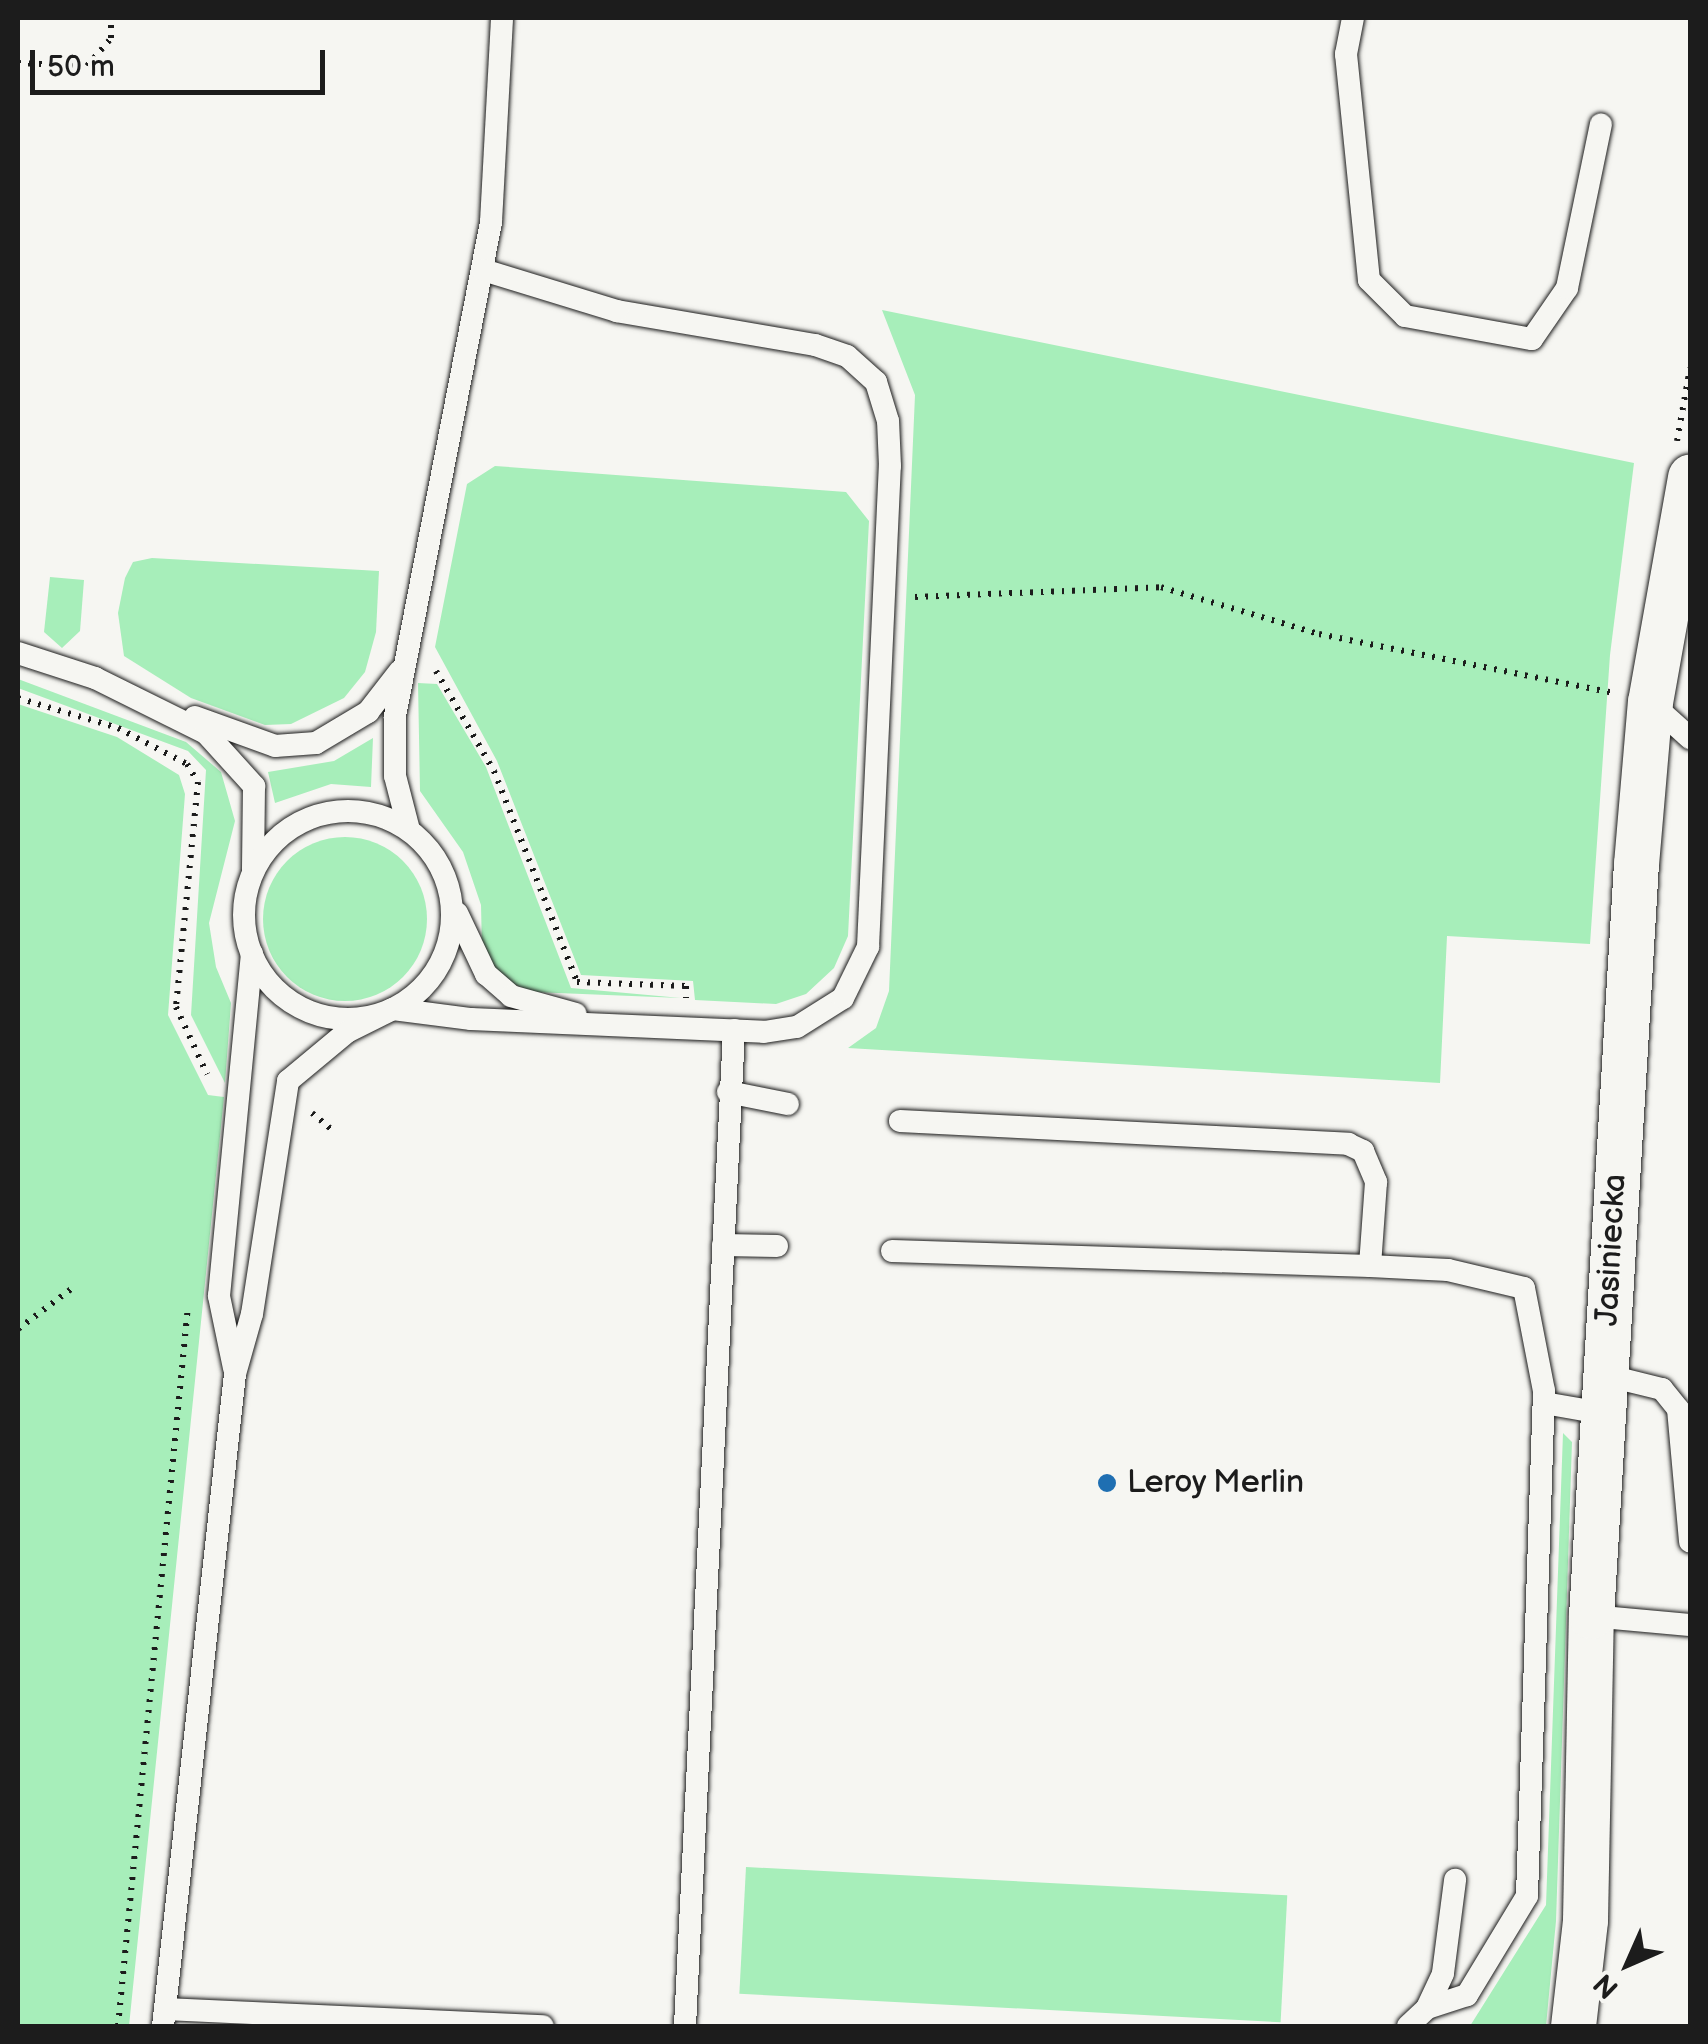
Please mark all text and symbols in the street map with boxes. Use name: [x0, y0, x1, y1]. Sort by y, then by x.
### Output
scale bar: [35, 30, 330, 92]
text: 50 m: [47, 49, 115, 85]
street label: Jasiniecka: [1589, 1173, 1635, 1327]
place label: Leroy Merlin: [1127, 1464, 1306, 1502]
marker: Leroy Merlin: [1096, 1472, 1118, 1494]
north arrow: [1578, 1914, 1678, 2014]
text: N: [1587, 1966, 1626, 2005]

